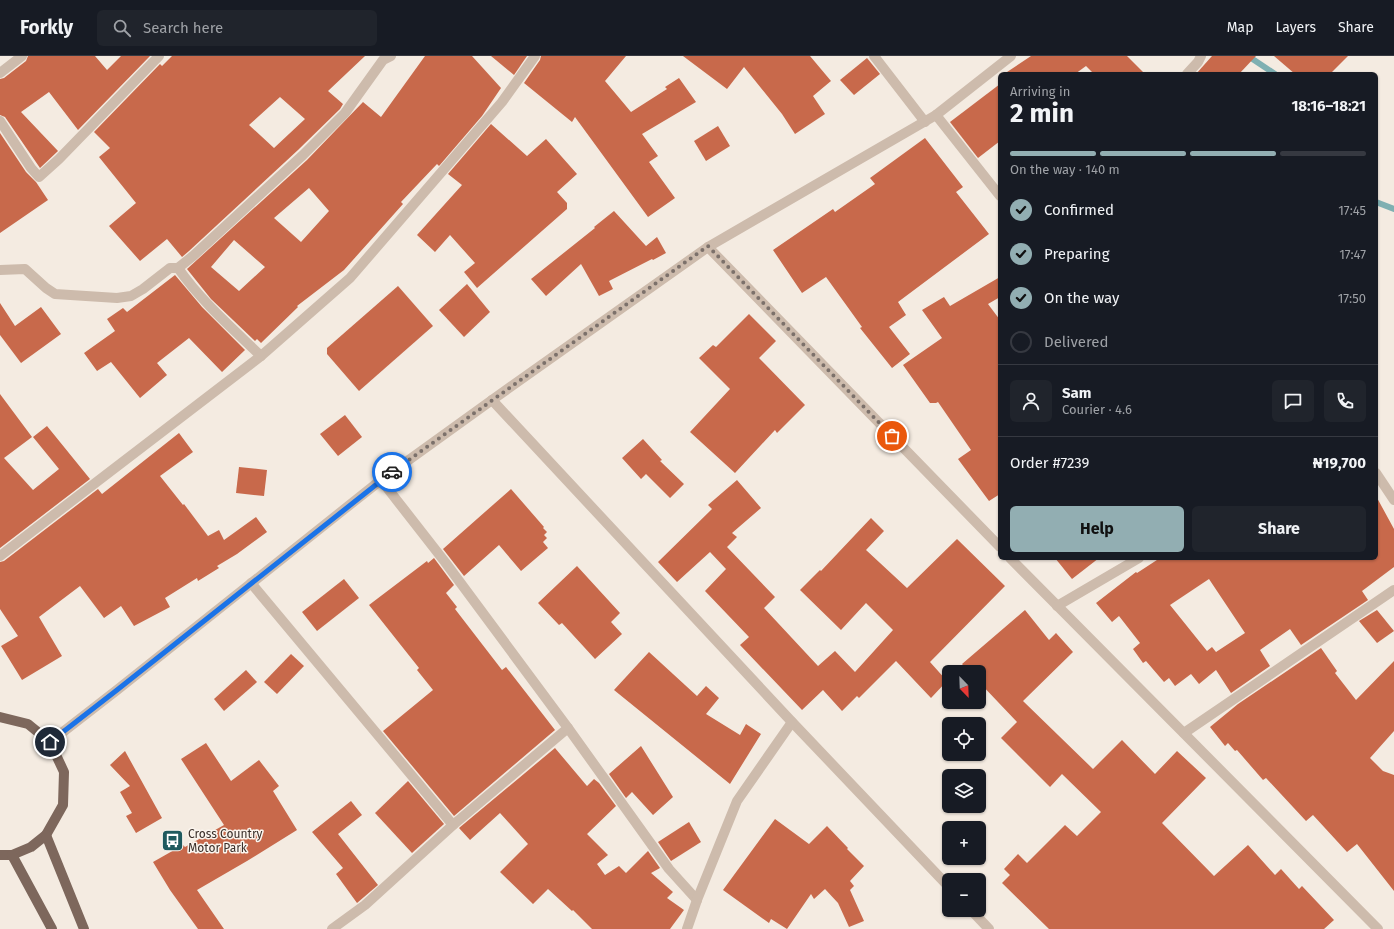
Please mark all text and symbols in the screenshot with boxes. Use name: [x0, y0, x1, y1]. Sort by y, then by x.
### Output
search box: [97, 10, 377, 46]
text: Forkly: [20, 16, 73, 39]
icon: search: [111, 17, 133, 39]
text: Search here: [143, 19, 223, 37]
text: Map: [1227, 19, 1253, 36]
text: Layers: [1275, 19, 1316, 36]
text: Share: [1338, 19, 1374, 36]
text: Arriving in: [1010, 84, 1070, 99]
text: 18:16–18:21: [1291, 97, 1366, 115]
text: 2 min: [1010, 98, 1074, 129]
text: On the way · 140 m: [1010, 162, 1120, 177]
icon: check: [1010, 199, 1032, 221]
text: Confirmed: [1044, 201, 1114, 219]
text: 17:45: [1338, 203, 1366, 218]
icon: check: [1010, 243, 1032, 265]
text: Preparing: [1044, 245, 1109, 263]
text: 17:47: [1339, 247, 1366, 262]
icon: check: [1010, 287, 1032, 309]
text: On the way: [1044, 289, 1119, 307]
text: 17:50: [1338, 291, 1366, 306]
text: Delivered: [1044, 333, 1108, 351]
button: person: [1010, 380, 1052, 422]
button: chat: [1272, 380, 1314, 422]
button: phone: [1324, 380, 1366, 422]
text: Sam: [1062, 384, 1091, 402]
text: Courier · 4.6: [1062, 402, 1132, 417]
pin: [875, 419, 909, 453]
icon: bag: [881, 425, 903, 447]
courier: [372, 452, 412, 492]
text: Order #7239: [1010, 454, 1089, 472]
text: ₦19,700: [1313, 454, 1366, 472]
icon: car: [381, 461, 403, 483]
button: Help: [1010, 506, 1184, 552]
button: Share: [1192, 506, 1366, 552]
north arrow: [942, 665, 986, 709]
map controls: [942, 665, 986, 917]
button: locate: [942, 717, 986, 761]
pin: [33, 725, 67, 759]
icon: home: [39, 731, 61, 753]
button: layers: [942, 769, 986, 813]
button: +: [942, 821, 986, 865]
place label: Cross Country Motor Park: [188, 827, 263, 855]
bus stop icon: Cross Country Motor Park: [160, 828, 186, 854]
button: −: [942, 873, 986, 917]

